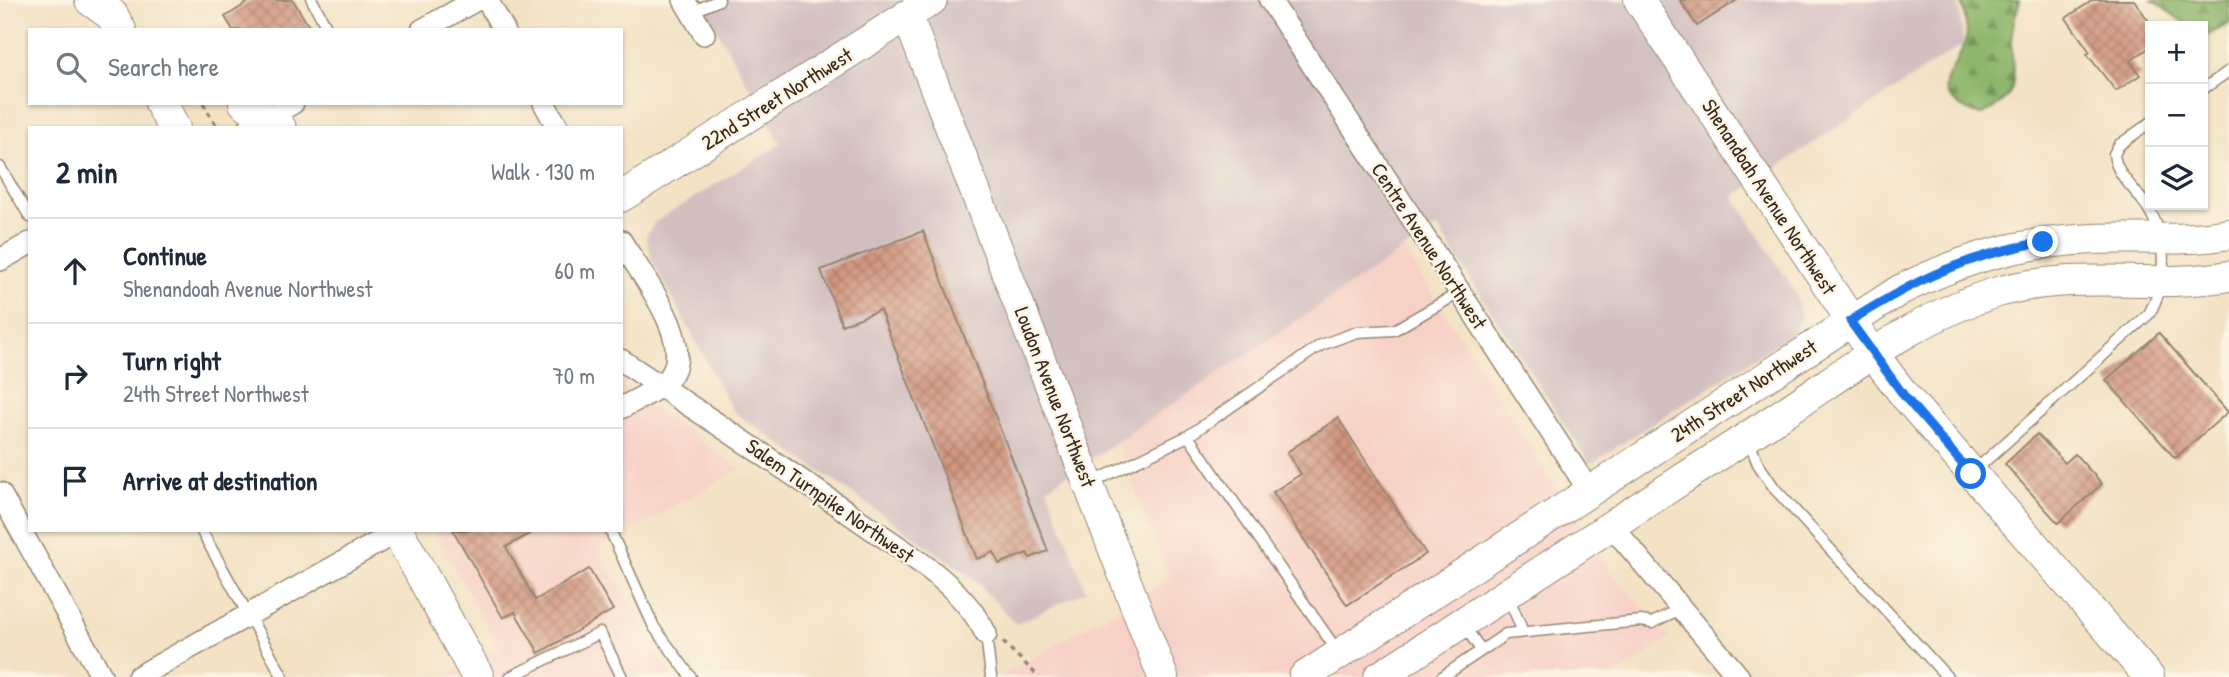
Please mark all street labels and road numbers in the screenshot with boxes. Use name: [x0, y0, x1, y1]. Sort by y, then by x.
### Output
street label: 22nd Street Northwest: [696, 40, 858, 157]
street label: Shenandoah Avenue Northwest: [1695, 93, 1844, 301]
street label: Centre Avenue Northwest: [1365, 157, 1495, 335]
street label: Loudon Avenue Northwest: [1008, 303, 1103, 492]
street label: 24th Street Northwest: [1665, 332, 1823, 449]
street label: Salem Turnpike Northwest: [740, 432, 921, 570]

